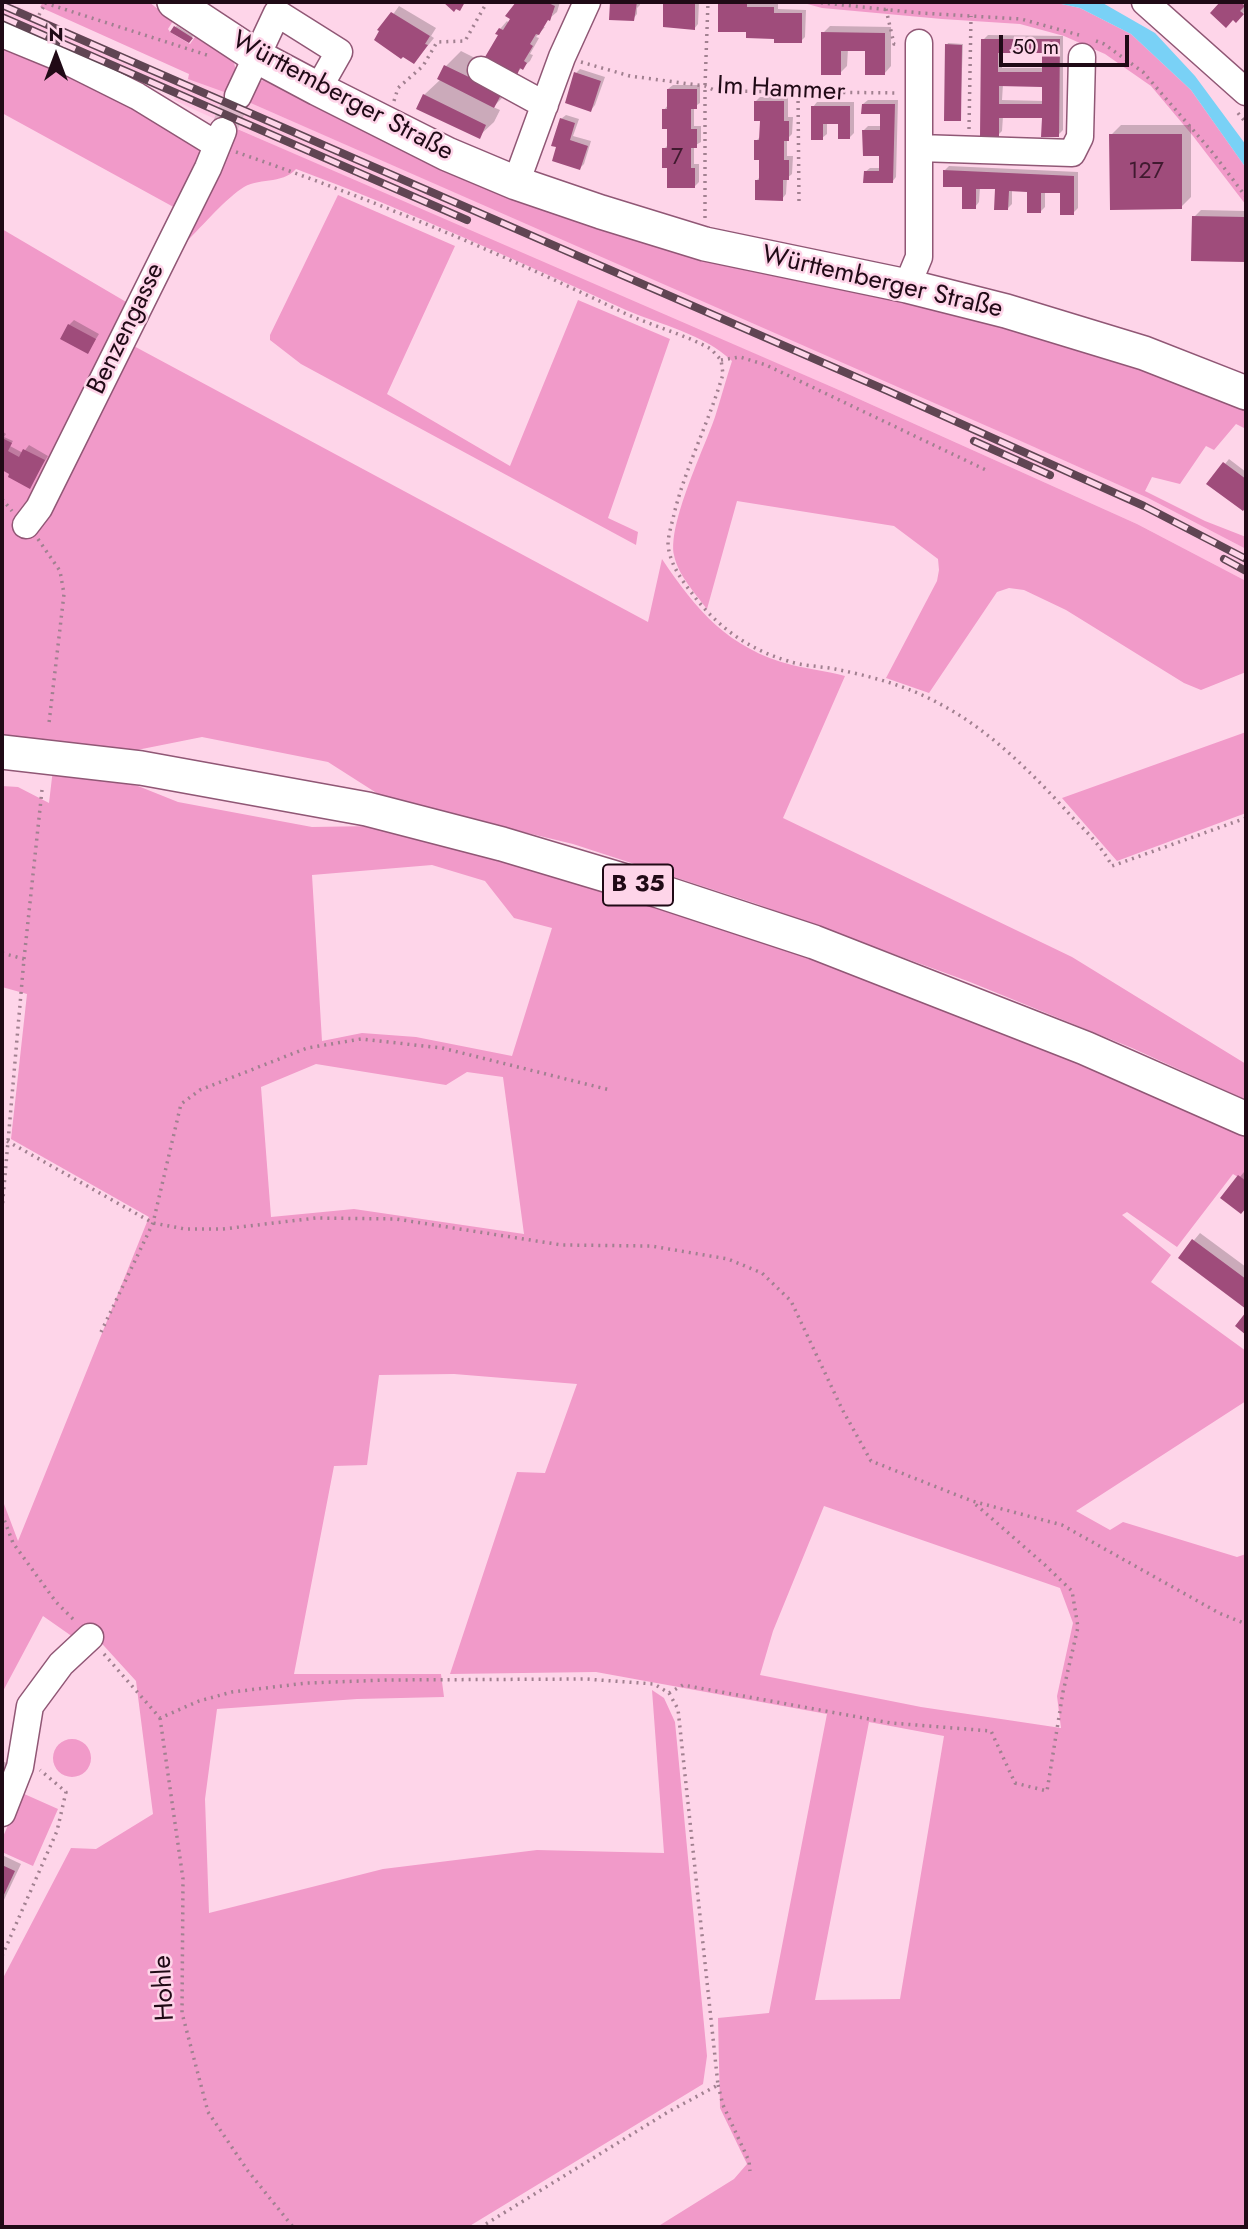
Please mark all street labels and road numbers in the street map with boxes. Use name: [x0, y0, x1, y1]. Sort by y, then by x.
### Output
street label: Württemberger Straße: [226, 25, 458, 169]
street label: Im Hammer: [716, 71, 846, 109]
street label: Württemberger Straße: [759, 240, 1005, 326]
street label: Benzengasse: [82, 258, 172, 400]
road number: B 35: [603, 864, 673, 906]
street label: Hohle: [148, 1954, 182, 2022]

